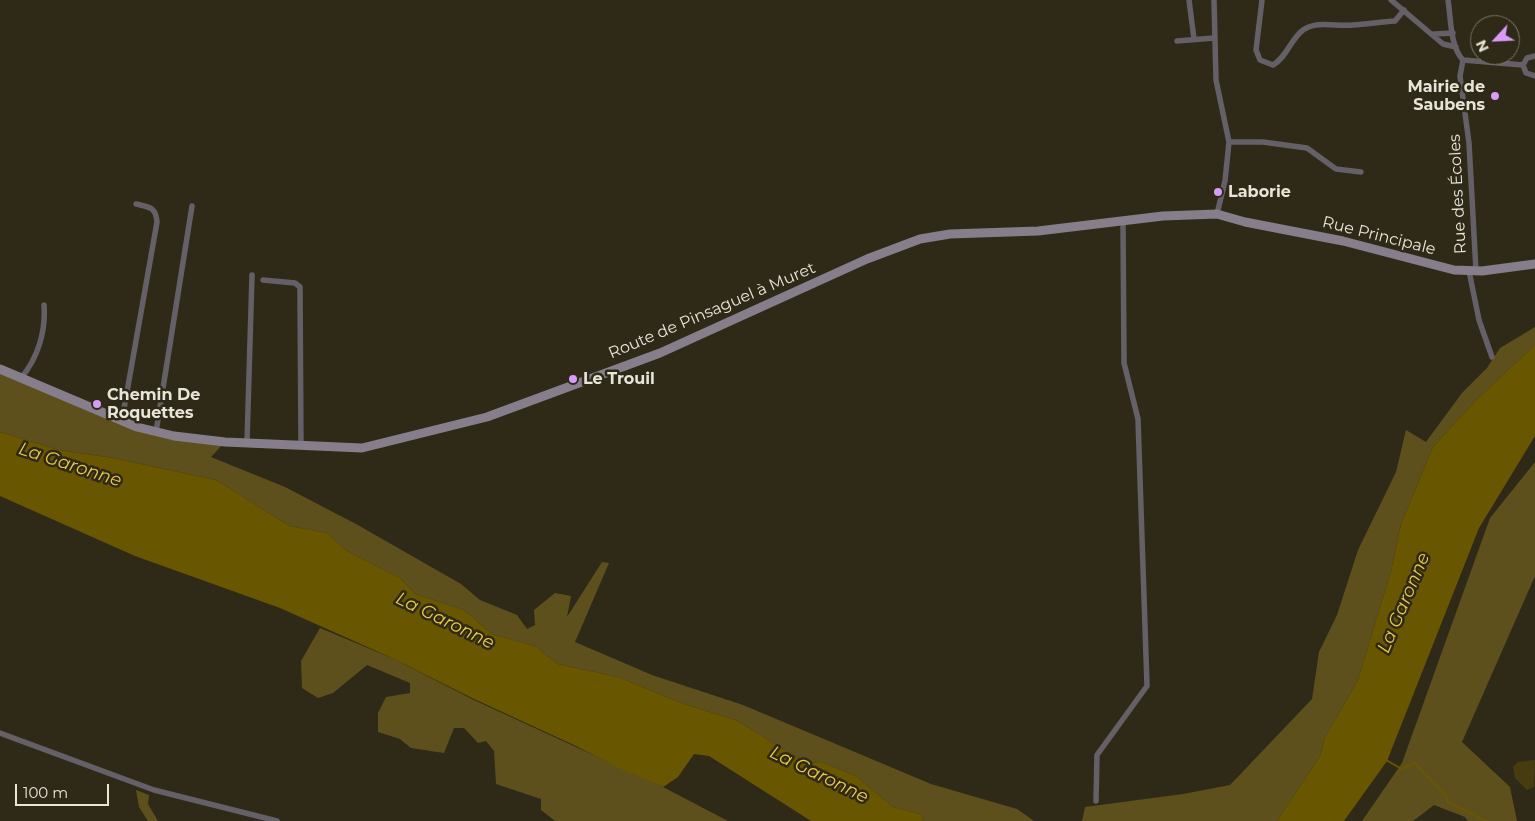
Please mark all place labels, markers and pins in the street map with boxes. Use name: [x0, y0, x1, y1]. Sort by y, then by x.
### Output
place label: Mairie de Saubens: [1408, 77, 1485, 115]
marker: Mairie de Saubens: [1489, 90, 1501, 102]
place label: Laborie: [1228, 182, 1291, 202]
marker: Laborie: [1212, 186, 1224, 198]
place label: Le Trouil: [583, 369, 655, 389]
marker: Le Trouil: [567, 373, 579, 385]
place label: Chemin De Roquettes: [107, 385, 200, 423]
marker: Chemin De Roquettes: [91, 398, 103, 410]

